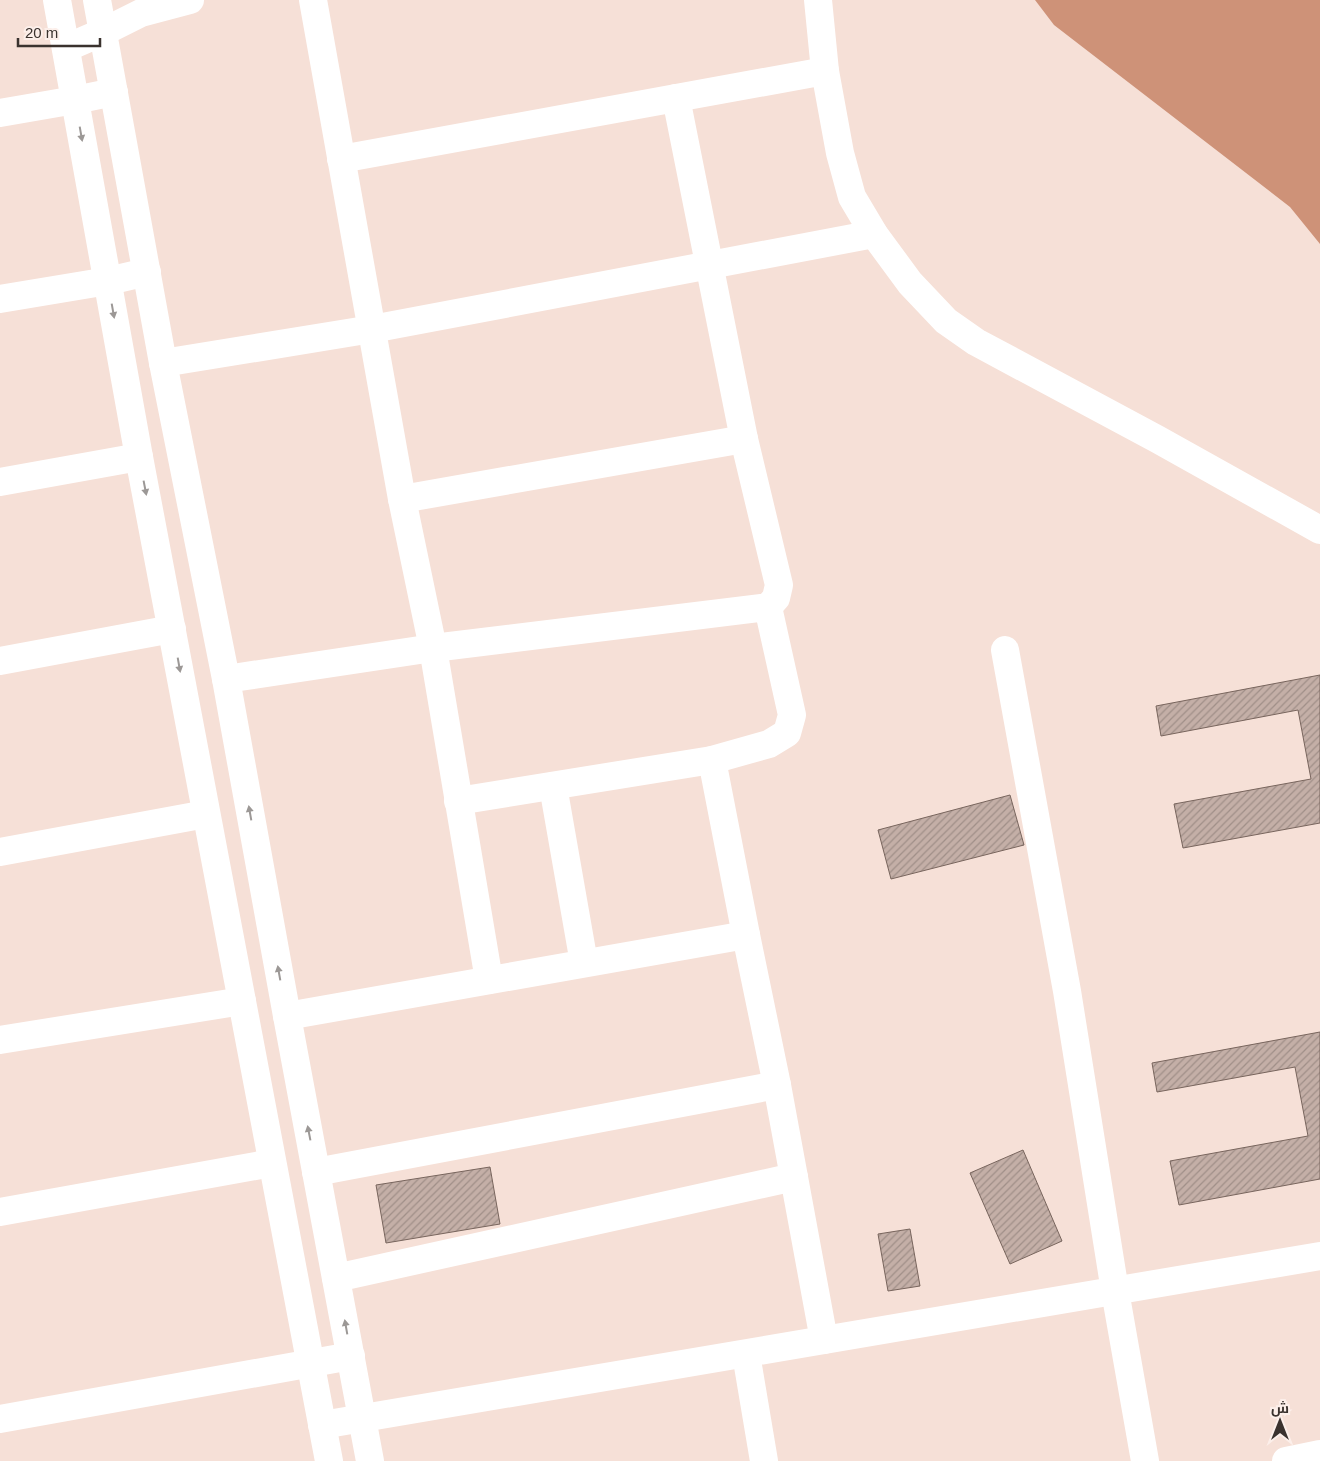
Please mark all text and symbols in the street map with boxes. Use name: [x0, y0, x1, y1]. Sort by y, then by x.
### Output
scale bar: [18, 15, 100, 47]
text: 20 m: [25, 24, 58, 41]
one-way arrow: [77, 127, 85, 142]
one-way arrow: [110, 304, 118, 320]
one-way arrow: [141, 481, 149, 496]
one-way arrow: [175, 658, 183, 674]
one-way arrow: [246, 805, 254, 821]
one-way arrow: [275, 966, 283, 981]
one-way arrow: [304, 1125, 312, 1141]
one-way arrow: [341, 1319, 349, 1335]
north arrow: [1255, 1396, 1305, 1446]
text: ش: [1271, 1400, 1289, 1417]

